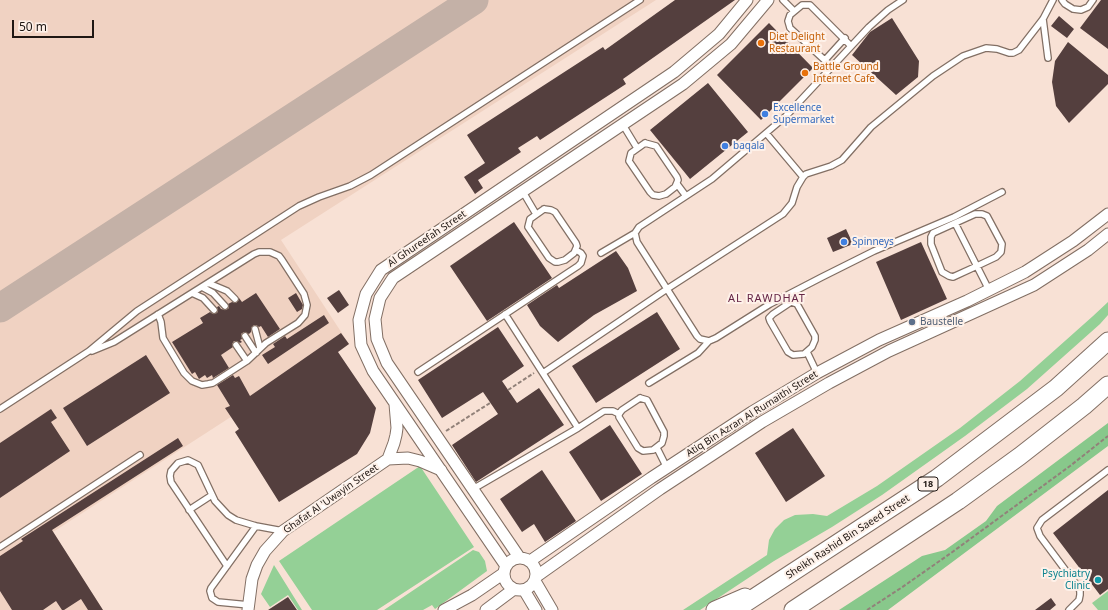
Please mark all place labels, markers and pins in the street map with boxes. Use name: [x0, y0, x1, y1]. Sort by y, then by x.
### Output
place label: Diet Delight Restaurant: [769, 31, 825, 54]
marker: Diet Delight Restaurant: [756, 38, 766, 48]
place label: Battle Ground Internet Cafe: [813, 61, 879, 84]
marker: Battle Ground Internet Cafe: [800, 68, 810, 78]
place label: Excellence Supermarket: [773, 102, 834, 126]
marker: Excellence Supermarket: [760, 109, 770, 119]
place label: baqala: [733, 140, 765, 152]
marker: baqala: [720, 141, 730, 151]
place label: Spinneys: [852, 236, 894, 248]
marker: Spinneys: [839, 237, 849, 247]
place label: Baustelle: [920, 316, 963, 328]
marker: Baustelle: [907, 317, 917, 327]
place label: Psychiatry Clinic: [1042, 568, 1090, 592]
marker: Psychiatry Clinic: [1093, 575, 1103, 585]

